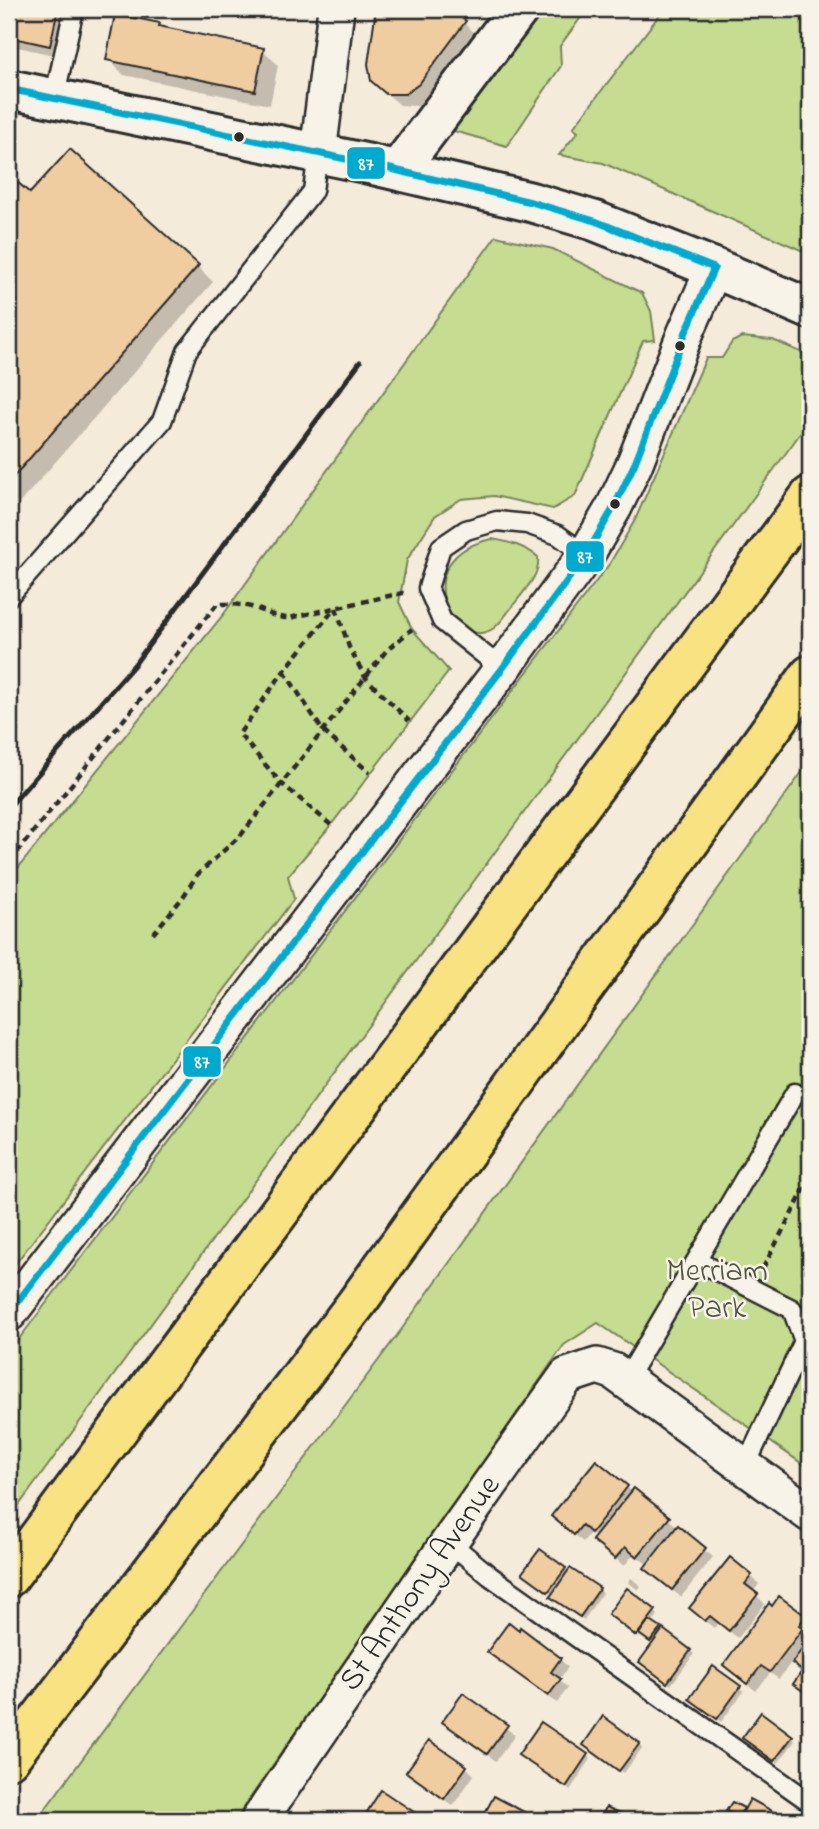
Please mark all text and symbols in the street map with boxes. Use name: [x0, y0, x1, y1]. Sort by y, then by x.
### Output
unlabelled marker: [232, 130, 246, 144]
line badge: 87: [346, 146, 386, 180]
text: 87: [358, 152, 374, 179]
unlabelled marker: [673, 339, 687, 353]
unlabelled marker: [608, 497, 622, 511]
line badge: 87: [565, 540, 605, 573]
text: 87: [577, 545, 593, 572]
line badge: 87: [182, 1045, 222, 1078]
text: 87: [194, 1050, 210, 1077]
park label: Merriam Park: [666, 1249, 768, 1333]
street label: St Anthony Avenue: [329, 1466, 514, 1702]

